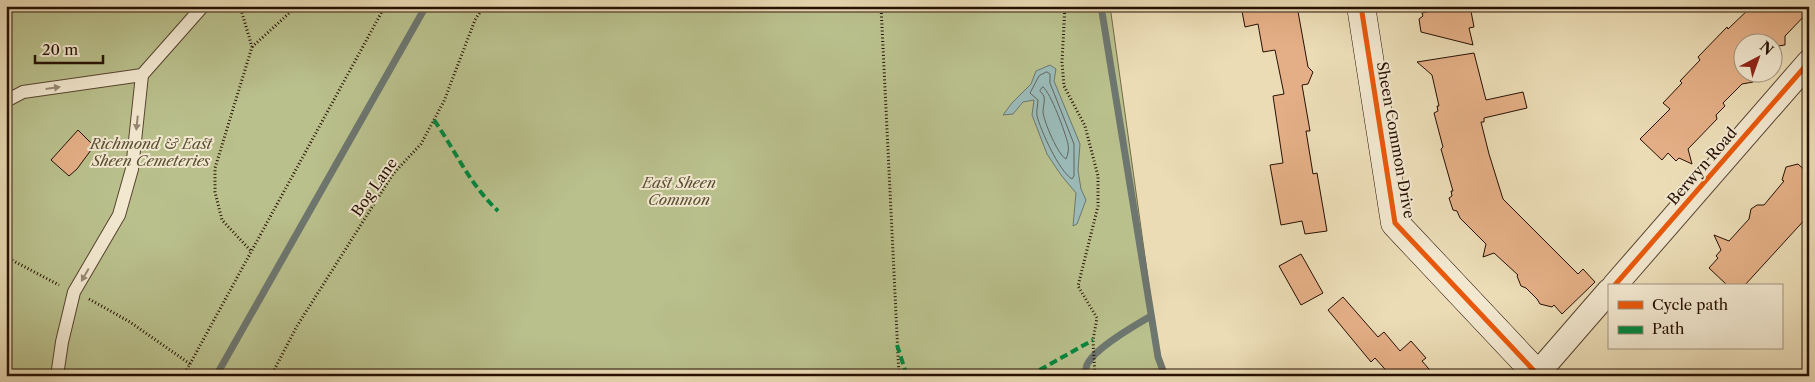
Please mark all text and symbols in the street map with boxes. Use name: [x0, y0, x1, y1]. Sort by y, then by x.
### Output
scale bar: [35, 32, 102, 64]
north arrow: [1732, 32, 1782, 82]
text: N: [1756, 37, 1777, 59]
text: 20 m: [42, 40, 78, 59]
street label: Sheen Common Drive: [1373, 60, 1419, 220]
one-way arrow: [45, 84, 61, 92]
one-way arrow: [133, 116, 141, 132]
street label: Berwyn Road: [1663, 123, 1741, 209]
park label: Richmond & East Sheen Cemeteries: [89, 134, 213, 170]
street label: Bog Lane: [347, 154, 401, 220]
park label: East Sheen Common: [641, 173, 716, 209]
one-way arrow: [80, 268, 89, 281]
legend: [1608, 284, 1782, 350]
text: Cycle path: [1652, 295, 1729, 314]
text: Path: [1652, 319, 1685, 338]

